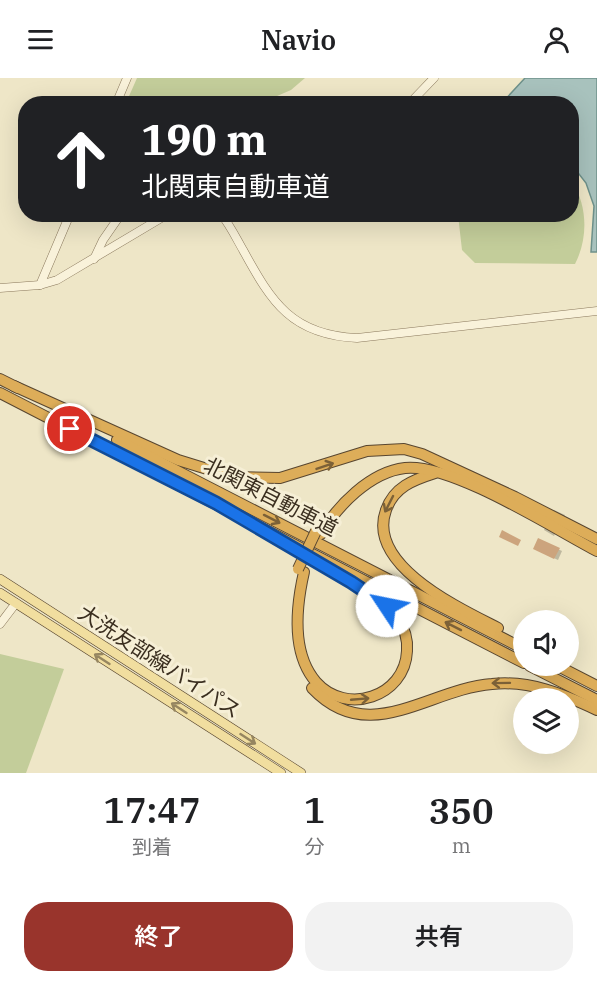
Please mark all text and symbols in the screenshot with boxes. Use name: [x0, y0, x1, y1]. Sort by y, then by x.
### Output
text: Navio: [261, 22, 336, 57]
icon: menu: [24, 23, 57, 56]
icon: person: [540, 23, 573, 56]
text: 190 m: [141, 112, 267, 167]
icon: ahead: [42, 120, 120, 198]
text: 北関東自動車道: [141, 168, 330, 203]
pin: [44, 403, 95, 454]
icon: arrive: [53, 412, 86, 445]
street label: 北関東自動車道: [199, 450, 343, 542]
one-way arrow: [315, 459, 334, 470]
one-way arrow: [383, 495, 394, 513]
one-way arrow: [262, 513, 280, 525]
position arrow: [355, 574, 419, 638]
street label: 大洗友部線バイパス: [73, 598, 247, 724]
map controls: [513, 610, 579, 754]
button: sound: [513, 610, 579, 676]
one-way arrow: [445, 620, 462, 632]
one-way arrow: [94, 652, 111, 664]
one-way arrow: [492, 678, 512, 689]
button: layers: [513, 688, 579, 754]
one-way arrow: [350, 693, 369, 704]
one-way arrow: [170, 701, 187, 714]
one-way arrow: [239, 733, 256, 745]
text: 17:47: [103, 786, 201, 833]
text: 1: [304, 786, 325, 833]
text: 350: [429, 787, 494, 834]
text: m: [452, 832, 471, 859]
text: 到着: [132, 833, 172, 860]
text: 分: [305, 833, 325, 860]
button: 終了: [24, 902, 293, 971]
button: 共有: [305, 902, 573, 971]

